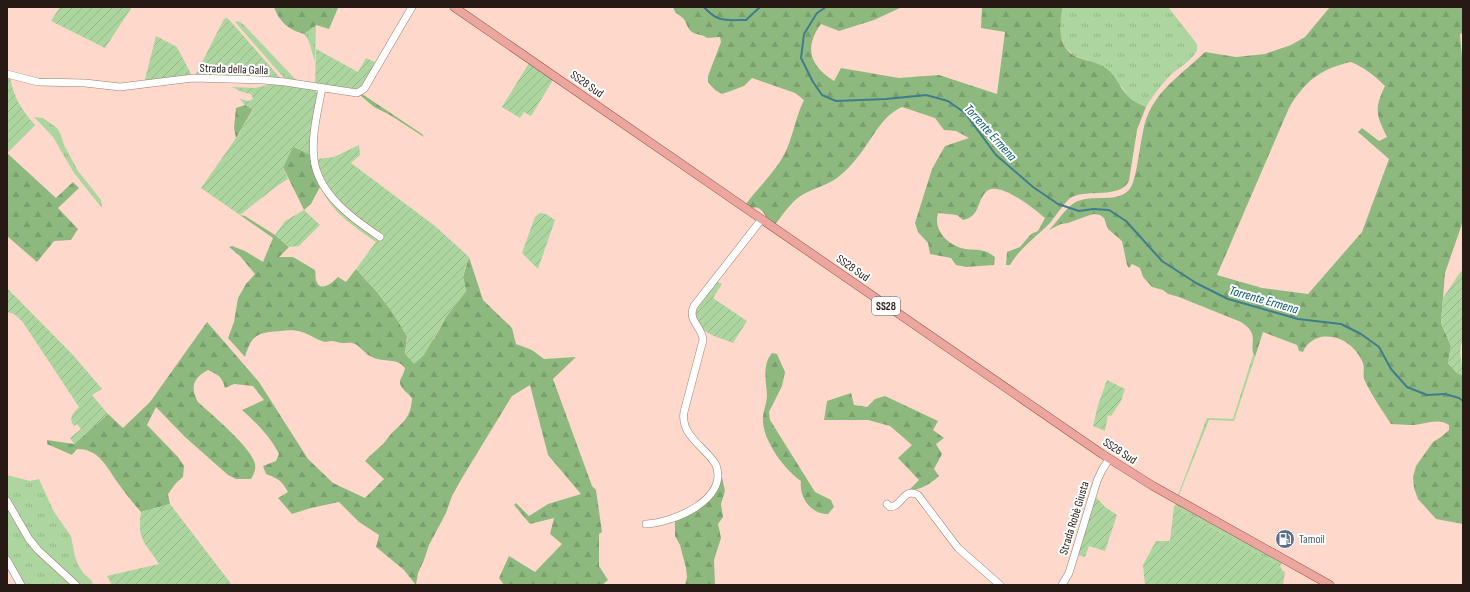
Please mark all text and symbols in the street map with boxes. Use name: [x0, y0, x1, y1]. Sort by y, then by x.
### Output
street label: Strada della Galla: [199, 61, 269, 78]
street label: SS28 Sud: [567, 68, 606, 101]
water label: Torrente Ermena: [961, 101, 1020, 165]
street label: SS28 Sud: [833, 252, 872, 285]
water label: Torrente Ermena: [1227, 282, 1301, 318]
road number: SS28: [872, 297, 900, 315]
street label: SS28 Sud: [1100, 435, 1139, 468]
street label: Strada Robè Giusta: [1056, 479, 1093, 557]
fuel station icon: Tamoil: [1274, 528, 1296, 550]
place label: Tamoil: [1299, 532, 1325, 547]

